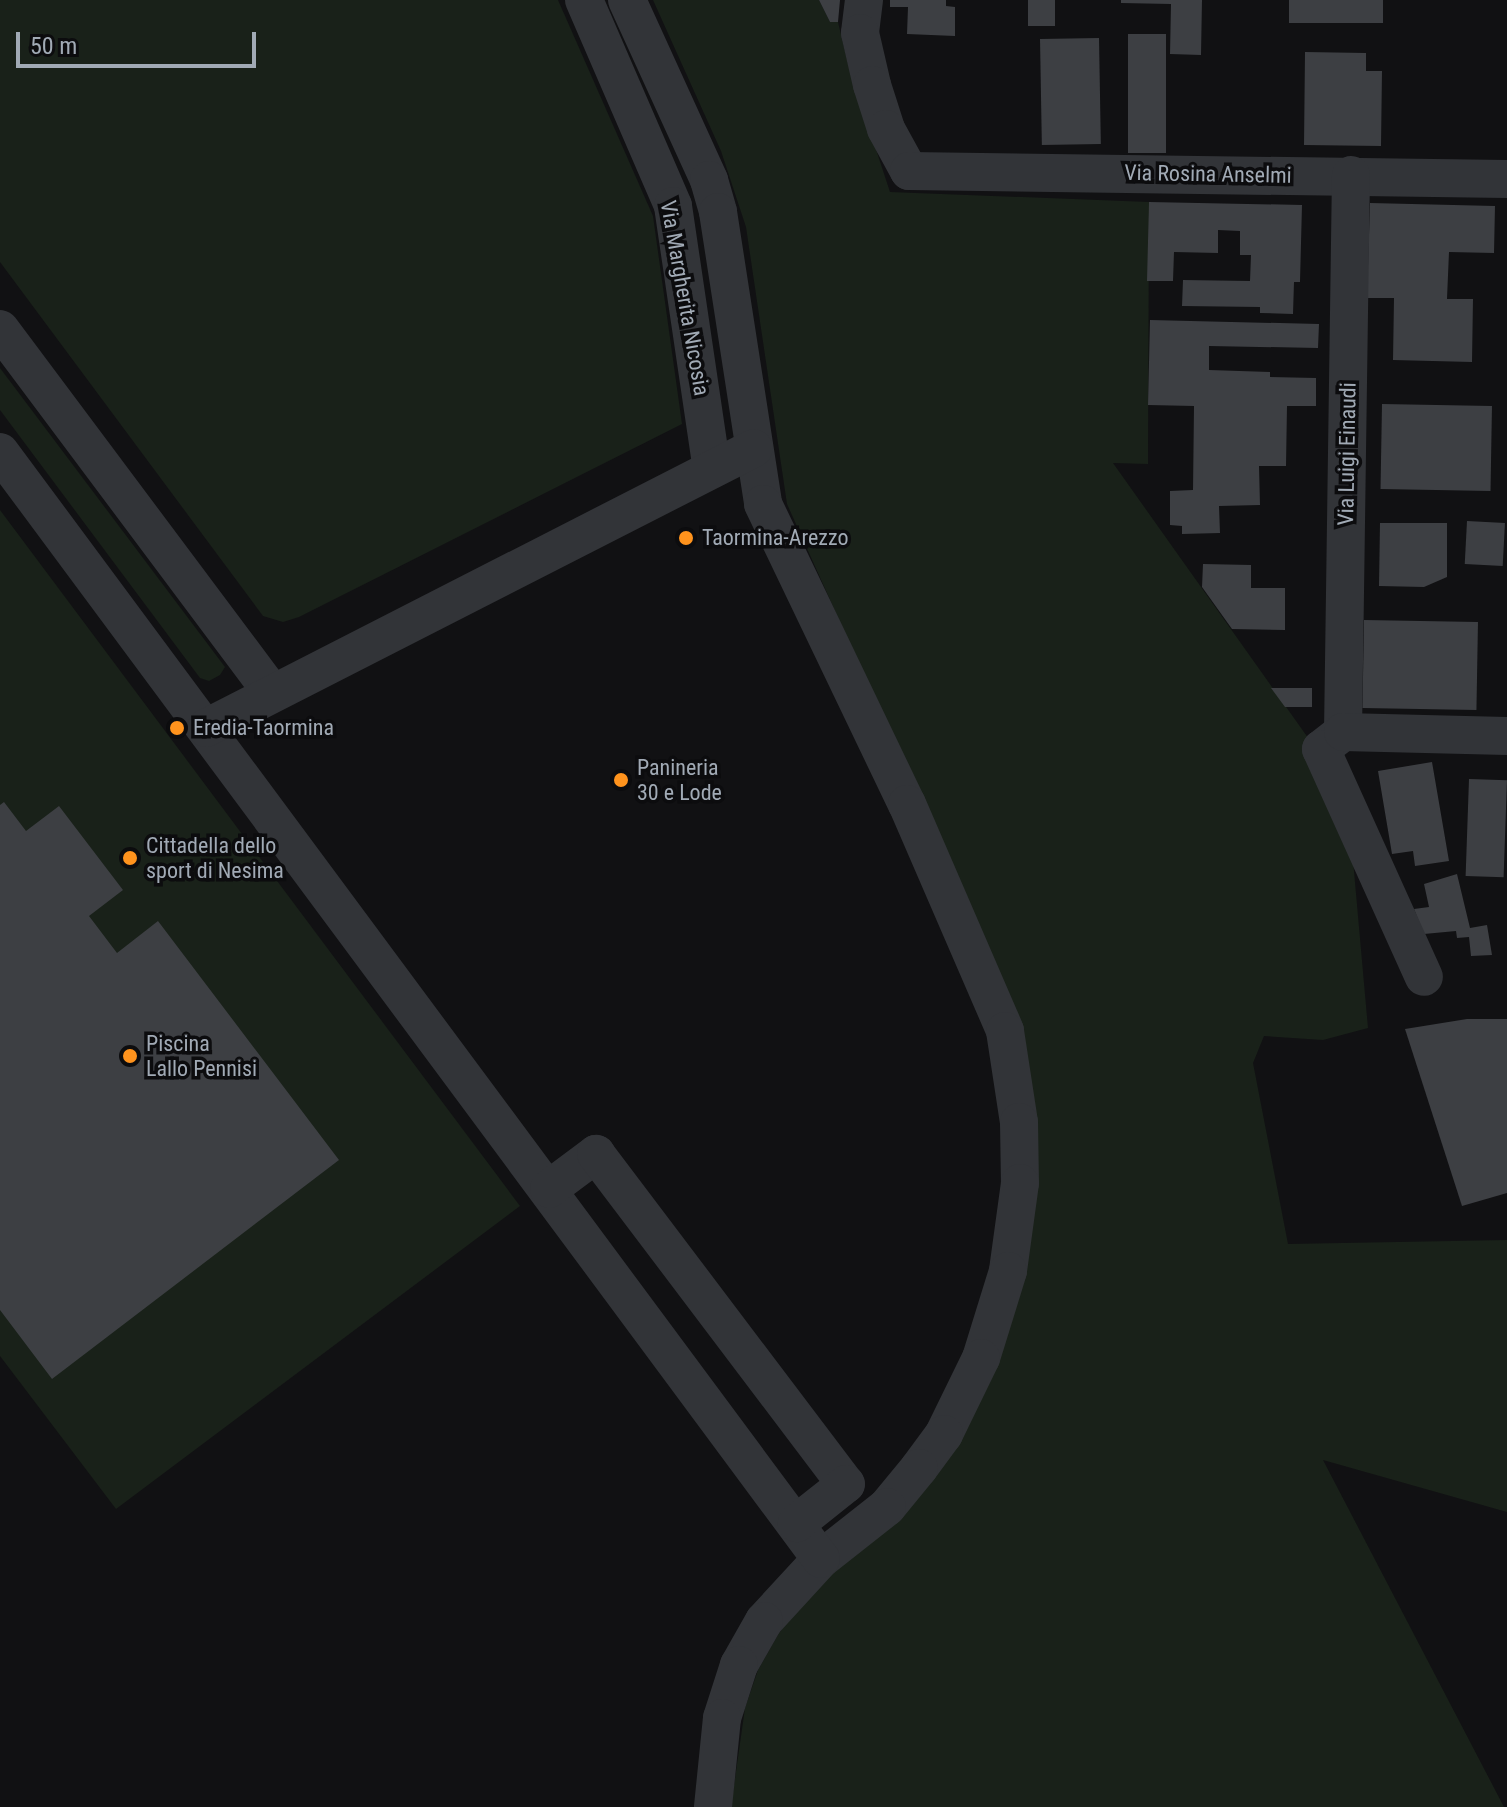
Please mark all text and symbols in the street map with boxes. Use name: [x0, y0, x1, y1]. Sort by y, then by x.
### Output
scale bar: [20, 16, 260, 66]
text: 50 m: [30, 32, 77, 60]
street label: Via Rosina Anselmi: [1124, 159, 1292, 189]
street label: Via Margherita Nicosia: [655, 198, 715, 398]
street label: Via Luigi Einaudi: [1333, 382, 1361, 526]
place label: Taormina-Arezzo: [702, 525, 848, 551]
marker: Taormina-Arezzo: [677, 529, 695, 547]
place label: Eredia-Taormina: [193, 715, 334, 741]
marker: Eredia-Taormina: [168, 719, 186, 737]
place label: Panineria 30 e Lode: [637, 754, 722, 806]
marker: Panineria 30 e Lode: [612, 771, 630, 789]
place label: Cittadella dello sport di Nesima: [146, 832, 284, 884]
marker: Cittadella dello sport di Nesima: [121, 849, 139, 867]
place label: Piscina Lallo Pennisi: [146, 1030, 257, 1082]
marker: Piscina Lallo Pennisi: [121, 1047, 139, 1065]

